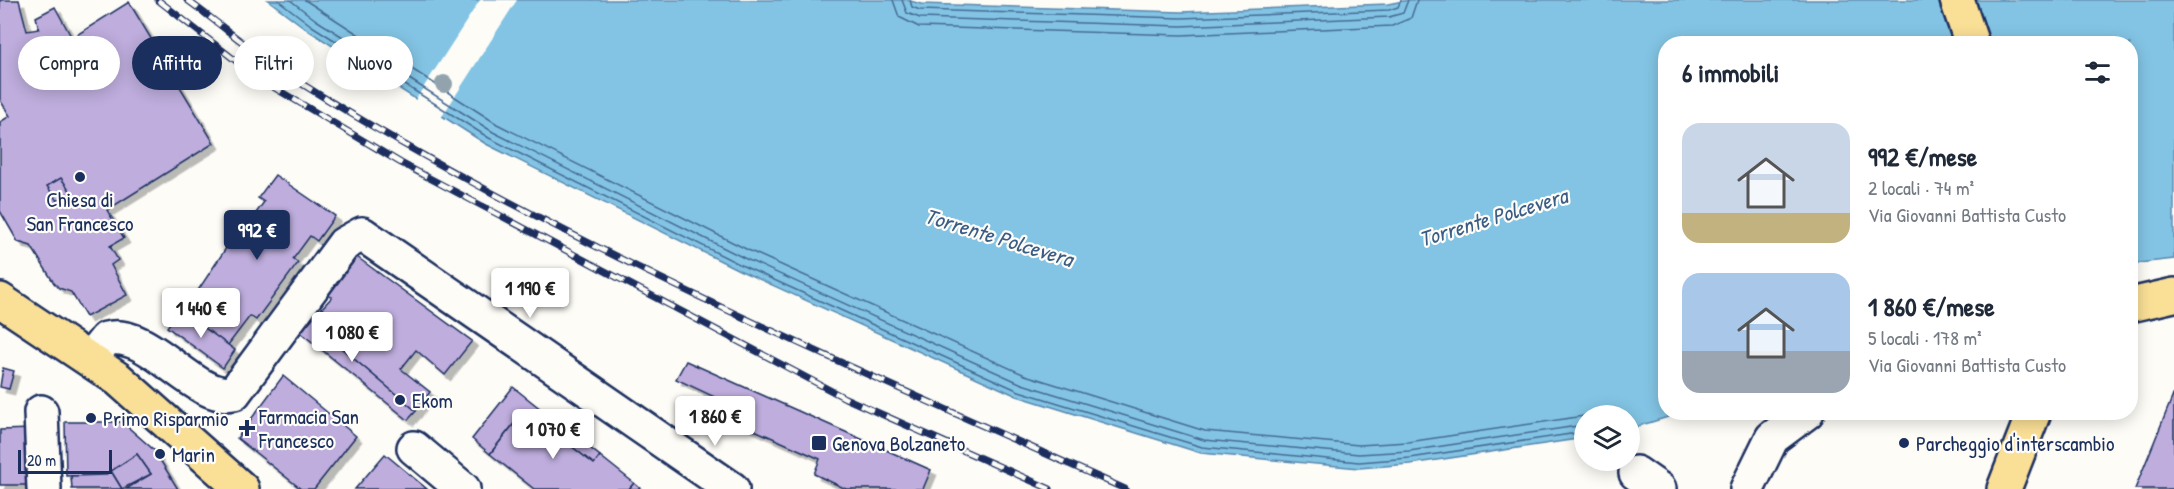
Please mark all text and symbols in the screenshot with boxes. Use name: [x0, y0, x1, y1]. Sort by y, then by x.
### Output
chip: Compra: [18, 36, 120, 90]
chip: Affitta: [132, 36, 222, 90]
chip: Filtri: [234, 36, 314, 90]
chip: Nuovo: [326, 36, 413, 90]
text: 6 immobili: [1682, 55, 1779, 90]
icon: filters: [2081, 56, 2114, 89]
text: 992 €/mese: [1868, 139, 1977, 174]
icon: home: [1730, 147, 1802, 219]
marker: Chiesa di San Francesco: [73, 170, 87, 184]
text: 2 locali · 74 m²: [1868, 174, 1974, 201]
water label: Torrente Polcevera: [1415, 180, 1573, 254]
place label: Chiesa di San Francesco: [26, 185, 134, 238]
water label: Torrente Polcevera: [921, 200, 1079, 274]
text: Via Giovanni Battista Custo: [1868, 201, 2066, 228]
pin: 992 €: [215, 210, 299, 261]
text: 992 €: [238, 216, 276, 243]
pin: 1 190 €: [475, 268, 585, 319]
text: 1 190 €: [505, 274, 555, 301]
pin: 1 440 €: [146, 288, 256, 339]
text: 1 860 €/mese: [1868, 289, 1995, 324]
text: 1 440 €: [176, 294, 226, 321]
icon: home: [1730, 297, 1802, 369]
pin: 1 080 €: [297, 312, 407, 363]
text: 1 080 €: [326, 318, 378, 345]
text: 5 locali · 178 m²: [1868, 324, 1982, 351]
text: Via Giovanni Battista Custo: [1868, 351, 2066, 378]
place label: Ekom: [412, 386, 453, 415]
marker: Ekom: [393, 393, 407, 407]
pin: 1 860 €: [660, 396, 770, 447]
place label: Farmacia San Francesco: [258, 402, 359, 455]
text: 1 860 €: [689, 402, 741, 429]
place label: Primo Risparmio: [103, 404, 229, 433]
map controls: [1574, 405, 1640, 471]
button: layers: [1574, 405, 1640, 471]
pin: 1 070 €: [498, 409, 608, 460]
marker: Primo Risparmio: [84, 411, 98, 425]
text: 1 070 €: [526, 415, 580, 442]
marker: Farmacia San Francesco: [240, 421, 254, 435]
place label: Genova Bolzaneto: [832, 429, 965, 458]
place label: Parcheggio d'interscambio: [1916, 429, 2115, 458]
marker: Genova Bolzaneto: [810, 434, 828, 452]
marker: Parcheggio d'interscambio: [1897, 436, 1911, 450]
place label: Marin: [172, 440, 215, 469]
scale bar: [18, 447, 112, 474]
marker: Marin: [153, 447, 167, 461]
text: 20 m: [27, 449, 56, 471]

